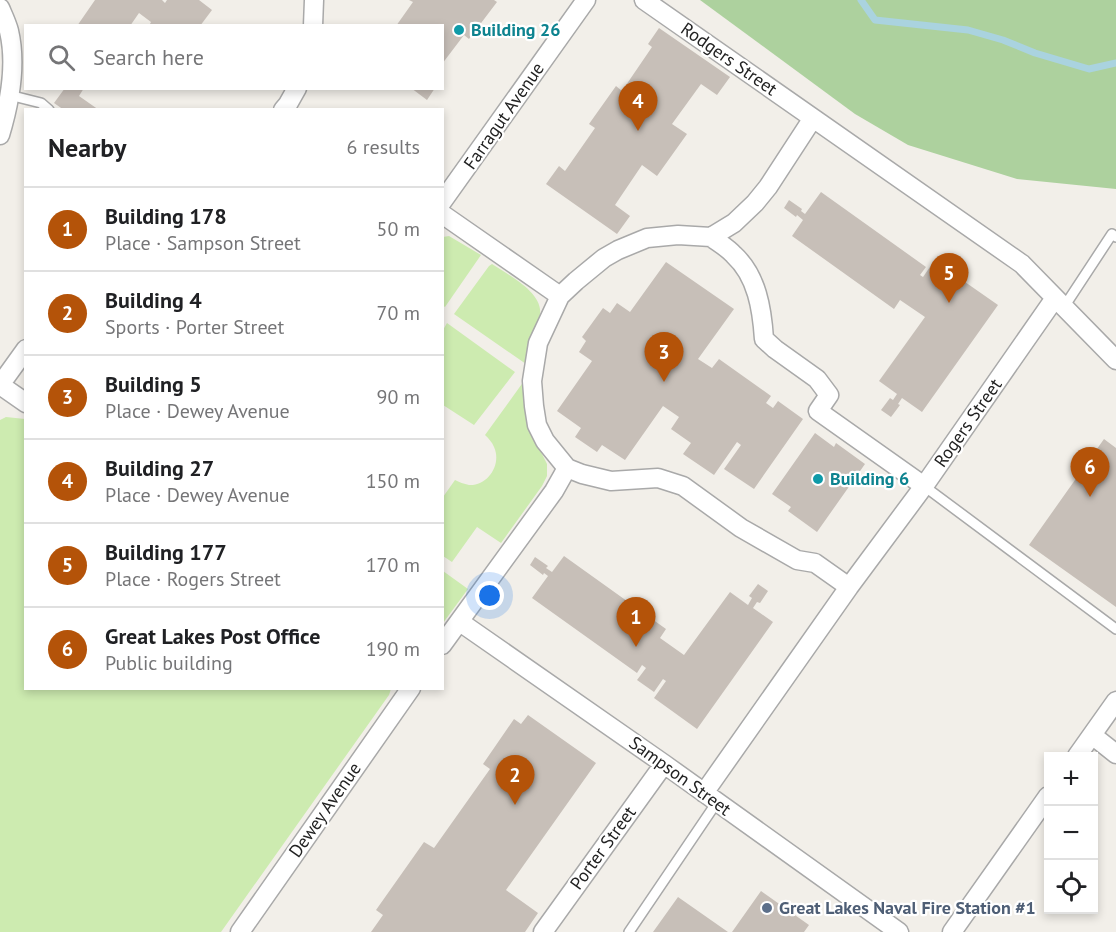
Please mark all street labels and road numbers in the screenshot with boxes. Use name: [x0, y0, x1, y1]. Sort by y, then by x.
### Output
street label: Rodgers Street: [677, 17, 782, 100]
street label: Farragut Avenue: [458, 58, 549, 174]
street label: Rogers Street: [929, 374, 1006, 471]
street label: Sampson Street: [625, 731, 736, 820]
street label: Dewey Avenue: [283, 758, 366, 862]
street label: Porter Street: [565, 801, 641, 894]

